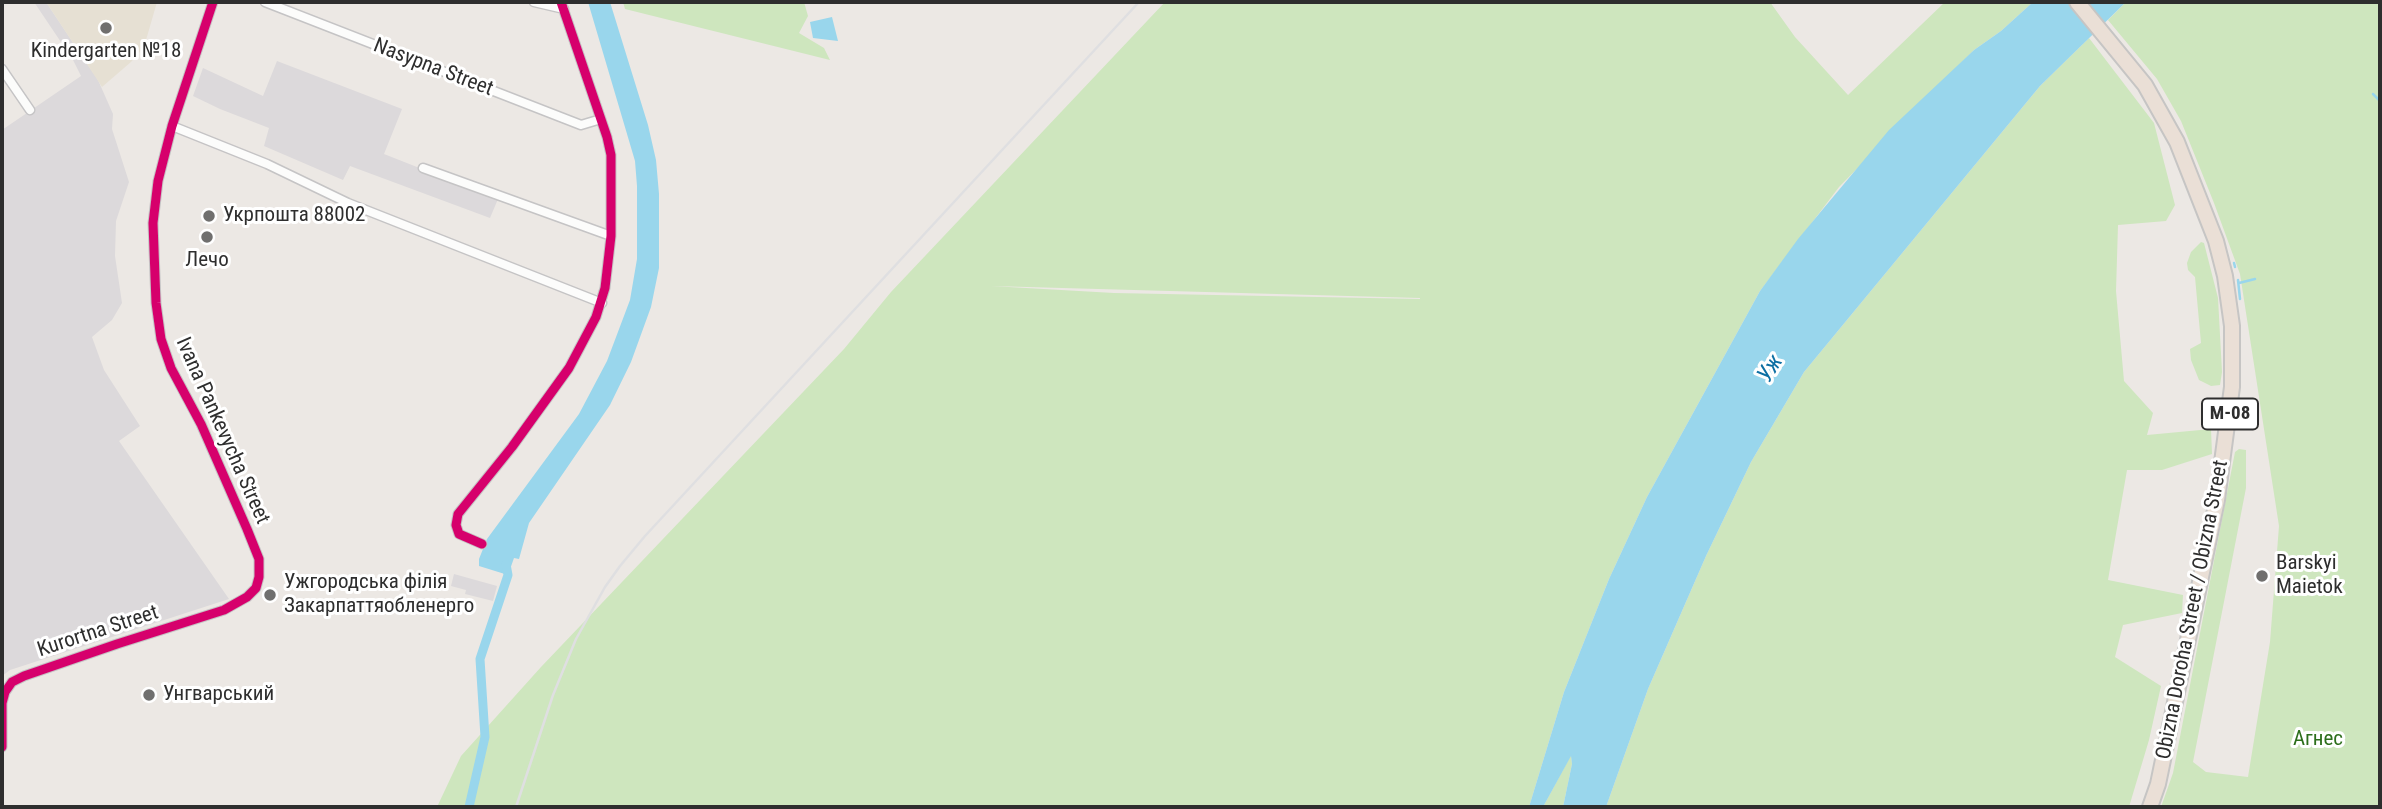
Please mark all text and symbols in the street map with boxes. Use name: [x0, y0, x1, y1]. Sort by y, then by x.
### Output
marker: Kindergarten №18: [98, 20, 114, 36]
street label: Nasypna Street: [370, 34, 496, 102]
place label: Kindergarten №18: [31, 39, 181, 65]
place label: Укрпошта 88002: [223, 203, 365, 229]
marker: Укрпошта 88002: [201, 208, 217, 224]
marker: Лечо: [199, 229, 215, 245]
place label: Лечо: [185, 248, 229, 274]
street label: Ivana Pankevycha Street: [170, 334, 274, 528]
water label: Уж: [1752, 350, 1790, 388]
road number: М-08: [2202, 398, 2258, 430]
street label: Obizna Doroha Street / Obizna Street: [2152, 458, 2234, 762]
place label: Barskyi Maietok: [2276, 551, 2343, 601]
marker: Barskyi Maietok: [2254, 568, 2270, 584]
place label: Ужгородська філія Закарпаттяобленерго: [284, 570, 474, 620]
marker: Ужгородська філія Закарпаттяобленерго: [262, 587, 278, 603]
street label: Kurortna Street: [34, 601, 162, 663]
place label: Унгварський: [163, 682, 274, 708]
marker: Унгварський: [141, 687, 157, 703]
park label: Агнес: [2293, 727, 2343, 753]

